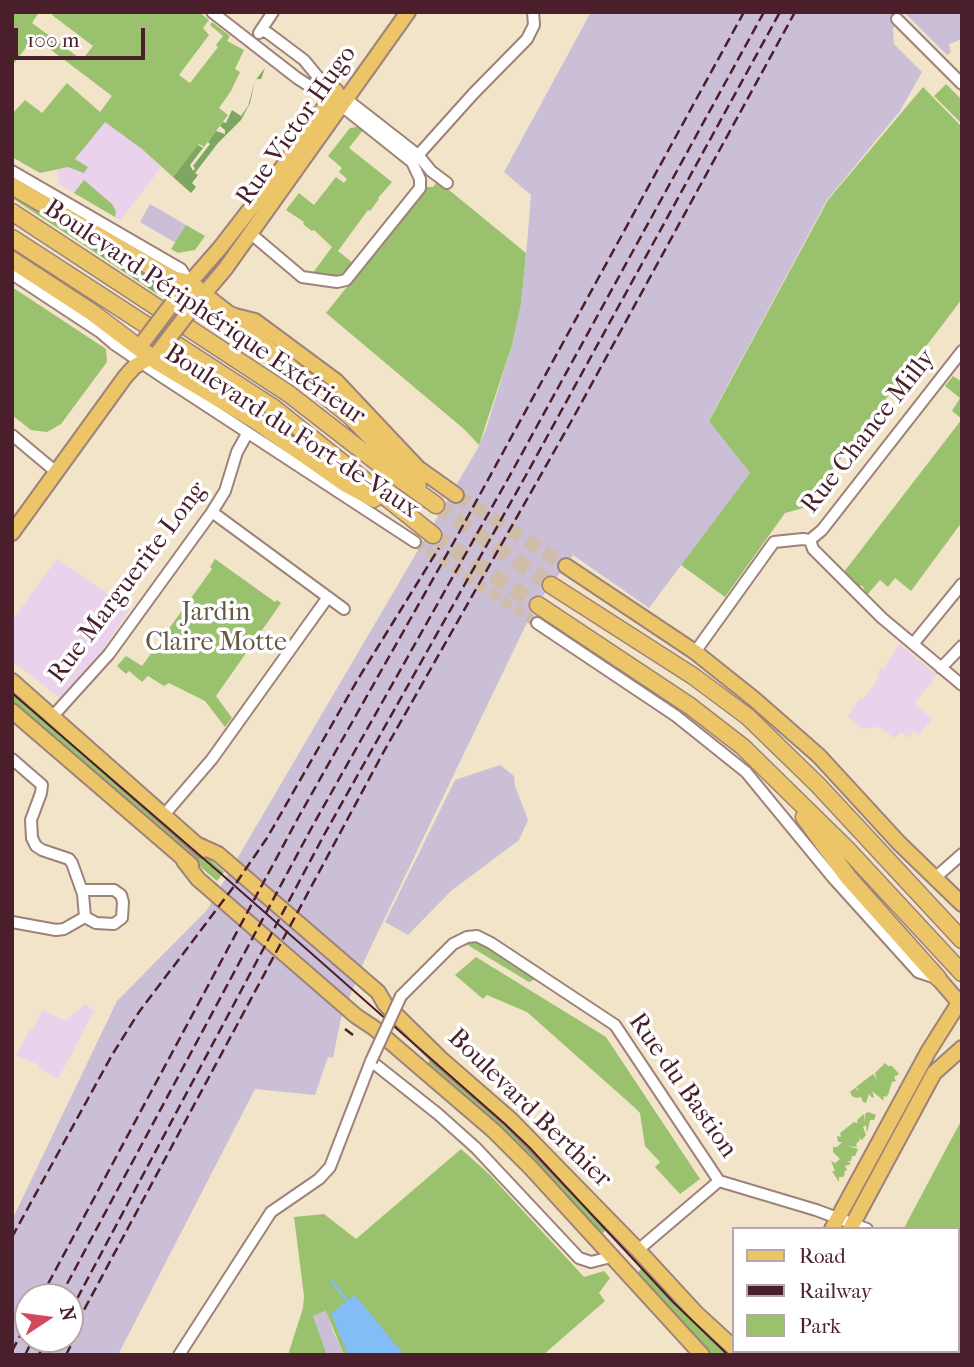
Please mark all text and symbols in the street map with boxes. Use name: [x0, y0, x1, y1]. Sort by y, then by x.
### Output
scale bar: [18, 14, 149, 58]
text: 100 m: [27, 28, 80, 52]
street label: Rue Victor Hugo: [230, 40, 364, 212]
street label: Boulevard Périphérique Extérieur: [37, 194, 371, 432]
street label: Boulevard du Fort-de-Vaux: [158, 338, 424, 526]
street label: Rue Chance Milly: [795, 344, 943, 520]
street label: Rue Marguerite Long: [42, 476, 214, 690]
park label: Jardin Claire Motte: [145, 598, 287, 660]
street label: Rue du Bastion: [621, 1008, 743, 1164]
street label: Boulevard Berthier: [441, 1023, 617, 1195]
legend: [732, 1227, 960, 1353]
text: Road: [799, 1244, 846, 1268]
text: Railway: [799, 1279, 872, 1303]
north arrow: [14, 1283, 84, 1353]
text: N: [55, 1304, 80, 1323]
text: Park: [799, 1314, 841, 1338]

